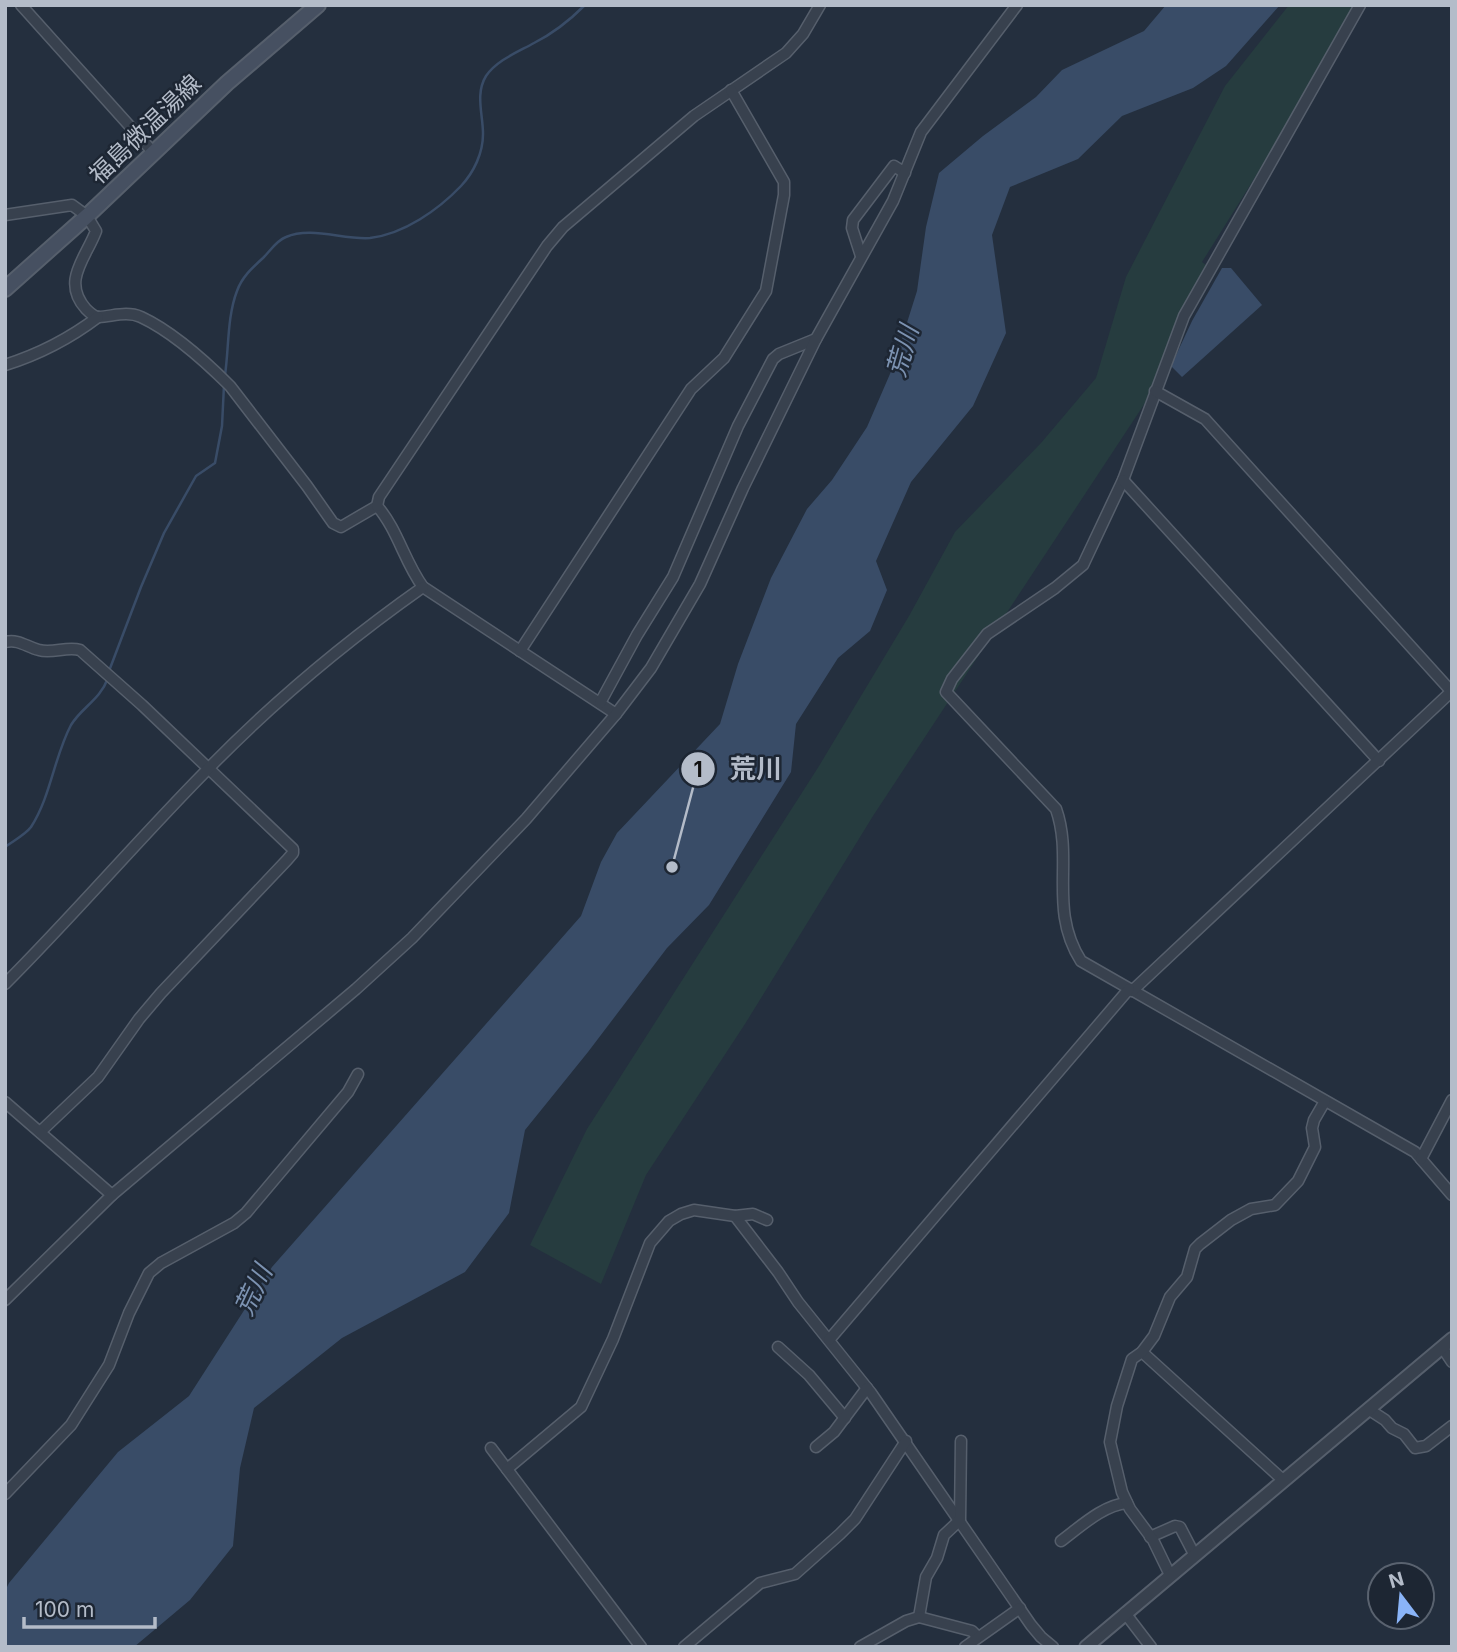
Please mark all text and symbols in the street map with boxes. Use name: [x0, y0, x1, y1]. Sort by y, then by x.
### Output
street label: 福島微温湯線: [83, 69, 207, 189]
water label: 荒川: [880, 319, 925, 380]
callout: 荒川: [681, 746, 796, 793]
text: 荒川: [730, 753, 782, 784]
text: 1: [693, 757, 703, 782]
water label: 荒川: [228, 1257, 279, 1320]
north arrow: [1366, 1561, 1436, 1631]
text: N: [1386, 1567, 1407, 1593]
scale bar: [24, 1586, 156, 1630]
text: 100 m: [35, 1597, 94, 1622]

